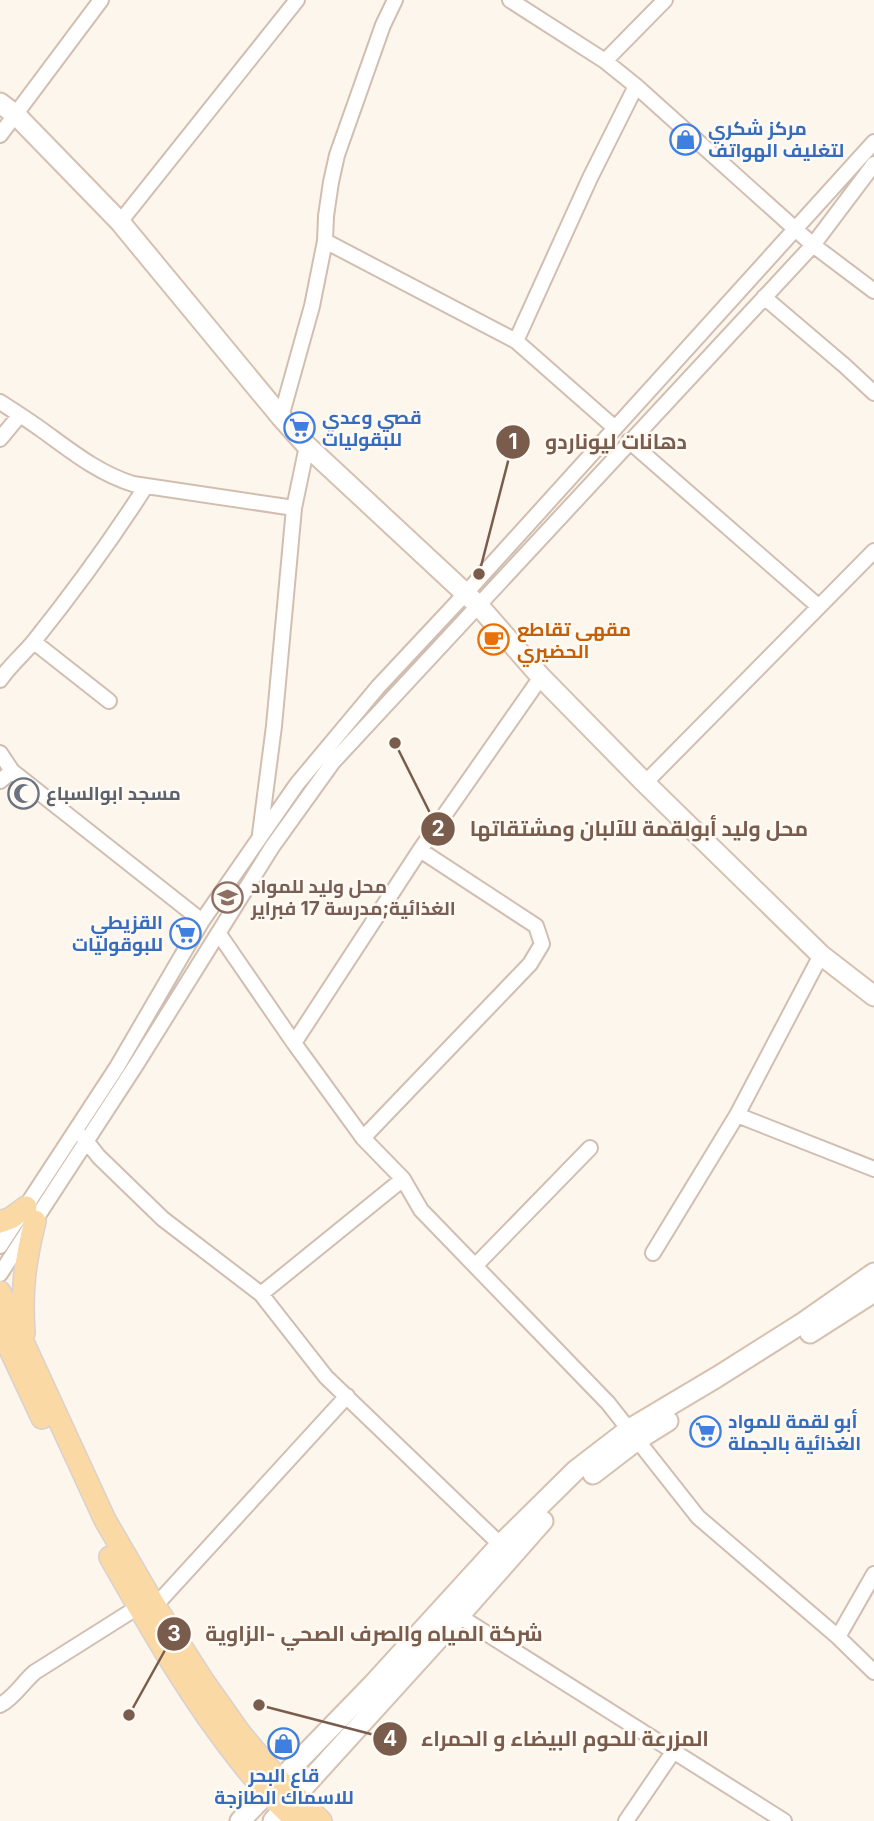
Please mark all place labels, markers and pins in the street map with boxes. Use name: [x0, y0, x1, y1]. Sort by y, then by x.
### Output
place label: مركز شكري لتغليف الهواتف: [708, 117, 844, 162]
shop icon: مركز شكري لتغليف الهواتف: [668, 122, 702, 156]
place label: قصي وعدي للبقوليات: [322, 406, 422, 451]
supermarket icon: قصي وعدي للبقوليات: [282, 411, 316, 445]
callout: دهانات ليوناردو: [496, 421, 701, 463]
place label: مقهى تقاطع الحضيري: [517, 618, 631, 667]
cafe icon: مقهى تقاطع الحضيري: [477, 623, 511, 657]
mosque icon: مسجد ابوالسباع: [6, 776, 40, 810]
place label: مسجد ابوالسباع: [46, 782, 181, 807]
callout: محل وليد أبولقمة للآلبان ومشتقاتها: [420, 808, 822, 850]
place label: محل وليد للمواد الغذائية;مدرسة 17 فبراير: [250, 875, 456, 920]
school or university icon: محل وليد للمواد الغذائية;مدرسة 17 فبراير: [211, 880, 245, 914]
place label: القزيطي للبوقوليات: [72, 911, 163, 956]
supermarket icon: القزيطي للبوقوليات: [169, 916, 203, 950]
place label: أبو لقمة للمواد الغذائية بالجملة: [728, 1408, 861, 1455]
supermarket icon: أبو لقمة للمواد الغذائية بالجملة: [688, 1415, 722, 1449]
callout: شركة المياه والصرف الصحي -الزاوية: [156, 1613, 557, 1655]
callout: المزرعة للحوم البيضاء و الحمراء: [372, 1718, 723, 1760]
shop icon: قاع البحر للاسماك الطازجة: [267, 1727, 301, 1761]
place label: قاع البحر للاسماك الطازجة: [214, 1764, 354, 1810]

